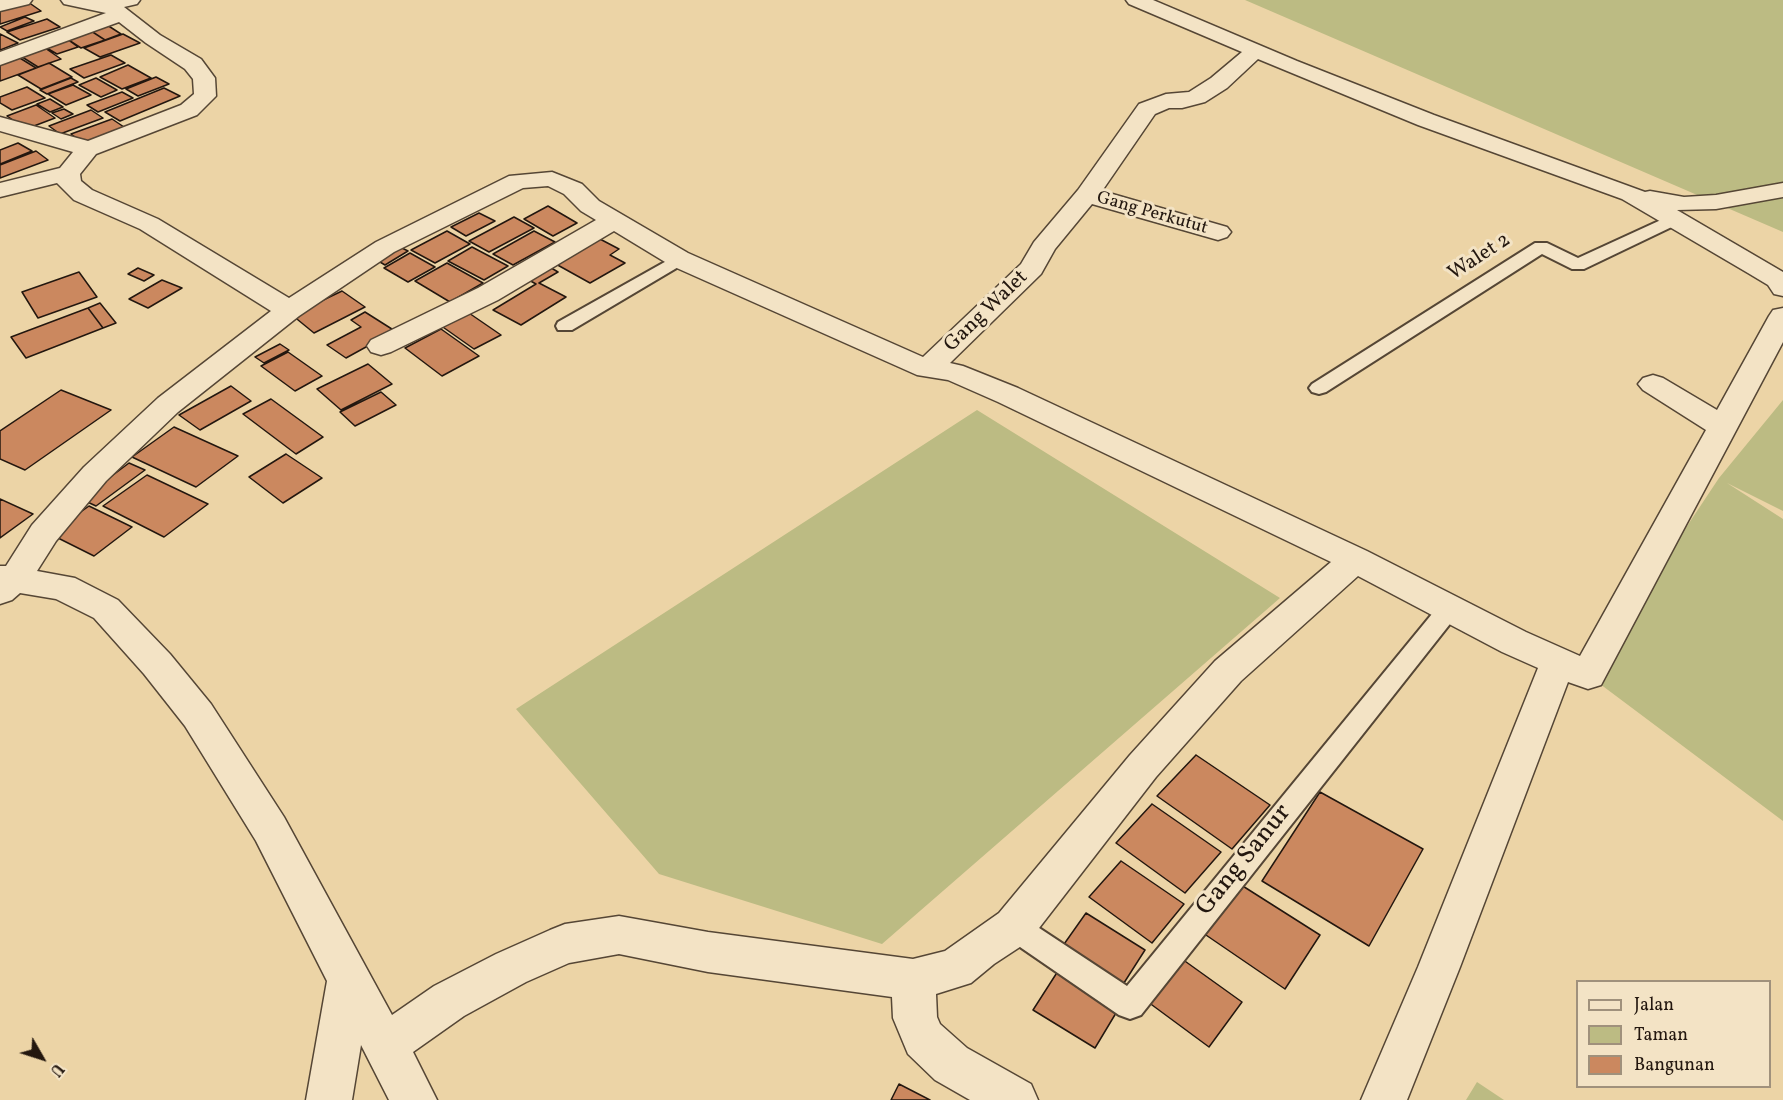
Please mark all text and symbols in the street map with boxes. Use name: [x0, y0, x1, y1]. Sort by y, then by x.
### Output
street label: Gang Perkutut: [1094, 188, 1210, 240]
street label: Walet 2: [1444, 229, 1516, 287]
street label: Gang Walet: [940, 266, 1034, 358]
street label: Gang Sanur: [1191, 799, 1299, 923]
legend: [1576, 980, 1771, 1088]
text: Jalan: [1634, 993, 1674, 1018]
text: Taman: [1634, 1023, 1688, 1048]
north arrow: [12, 1028, 72, 1088]
text: Bangunan: [1634, 1053, 1715, 1078]
text: U: [44, 1058, 68, 1081]

